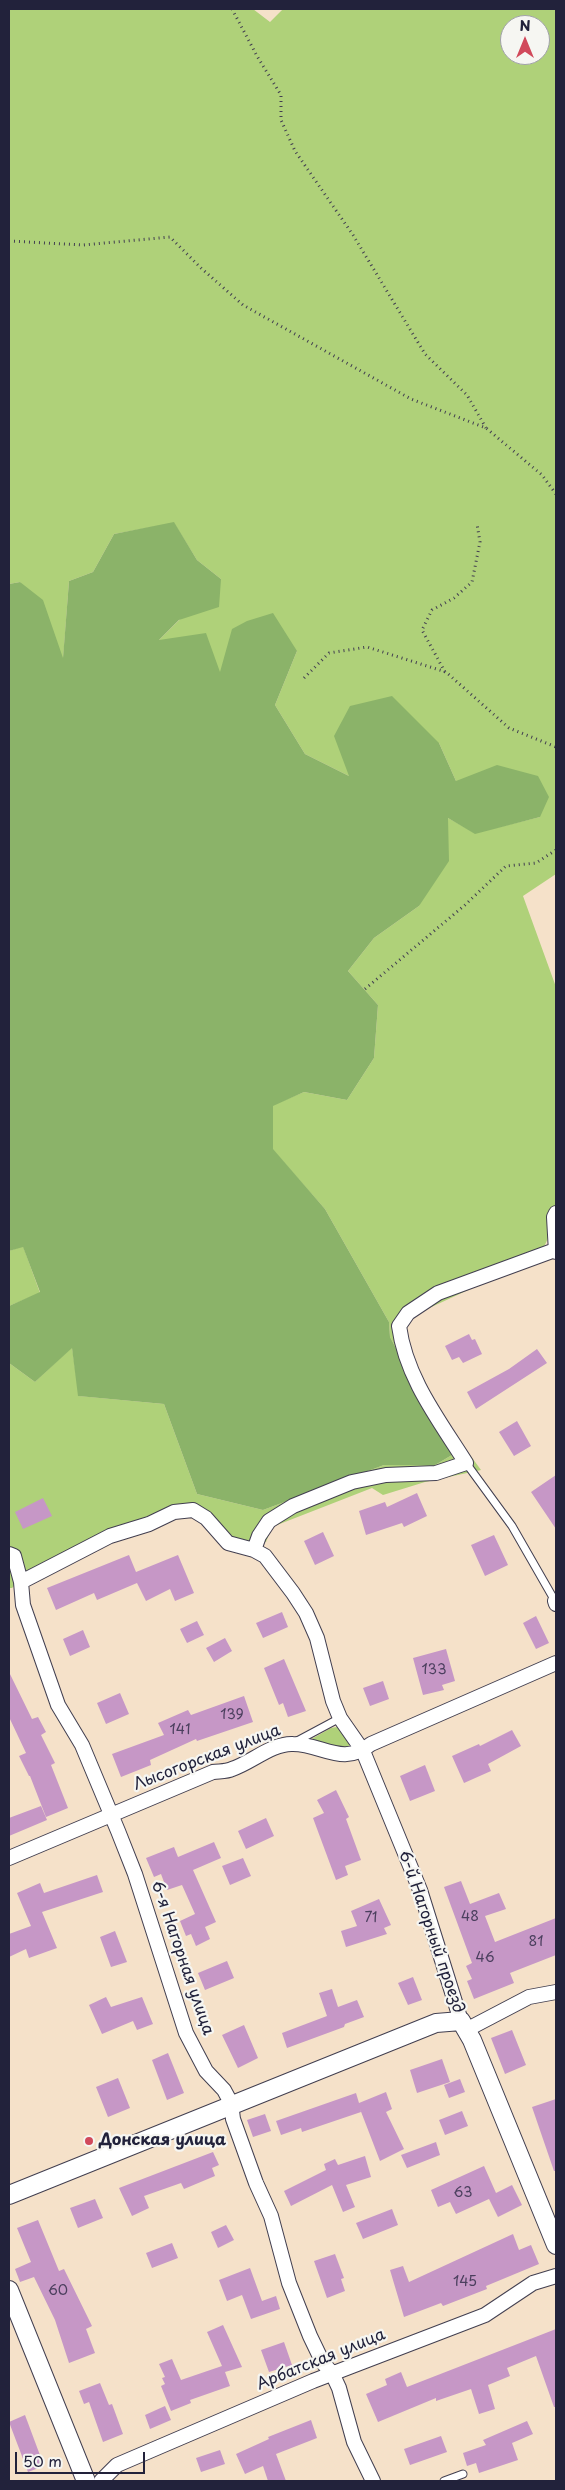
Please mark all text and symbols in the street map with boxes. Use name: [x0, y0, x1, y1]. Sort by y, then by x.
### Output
north arrow: [500, 15, 550, 65]
text: N: [519, 15, 531, 36]
house number: 133: [421, 1662, 447, 1678]
house number: 139: [220, 1707, 244, 1723]
street label: Лысогорская улица: [131, 1721, 283, 1795]
house number: 141: [170, 1722, 190, 1738]
street label: 6-й Нагорный проезд: [394, 1848, 468, 2016]
street label: 6-я Нагорная улица: [147, 1878, 217, 2038]
house number: 48: [461, 1909, 479, 1925]
house number: 71: [364, 1910, 378, 1926]
house number: 81: [529, 1934, 543, 1950]
house number: 46: [475, 1950, 495, 1966]
place label: Донская улица: [99, 2131, 226, 2151]
marker: Донская улица: [83, 2135, 95, 2147]
house number: 63: [454, 2185, 472, 2201]
house number: 145: [453, 2274, 477, 2290]
house number: 60: [48, 2283, 68, 2299]
street label: Арбатская улица: [254, 2325, 388, 2395]
scale bar: [18, 2442, 148, 2474]
text: 50 m: [23, 2449, 62, 2472]

